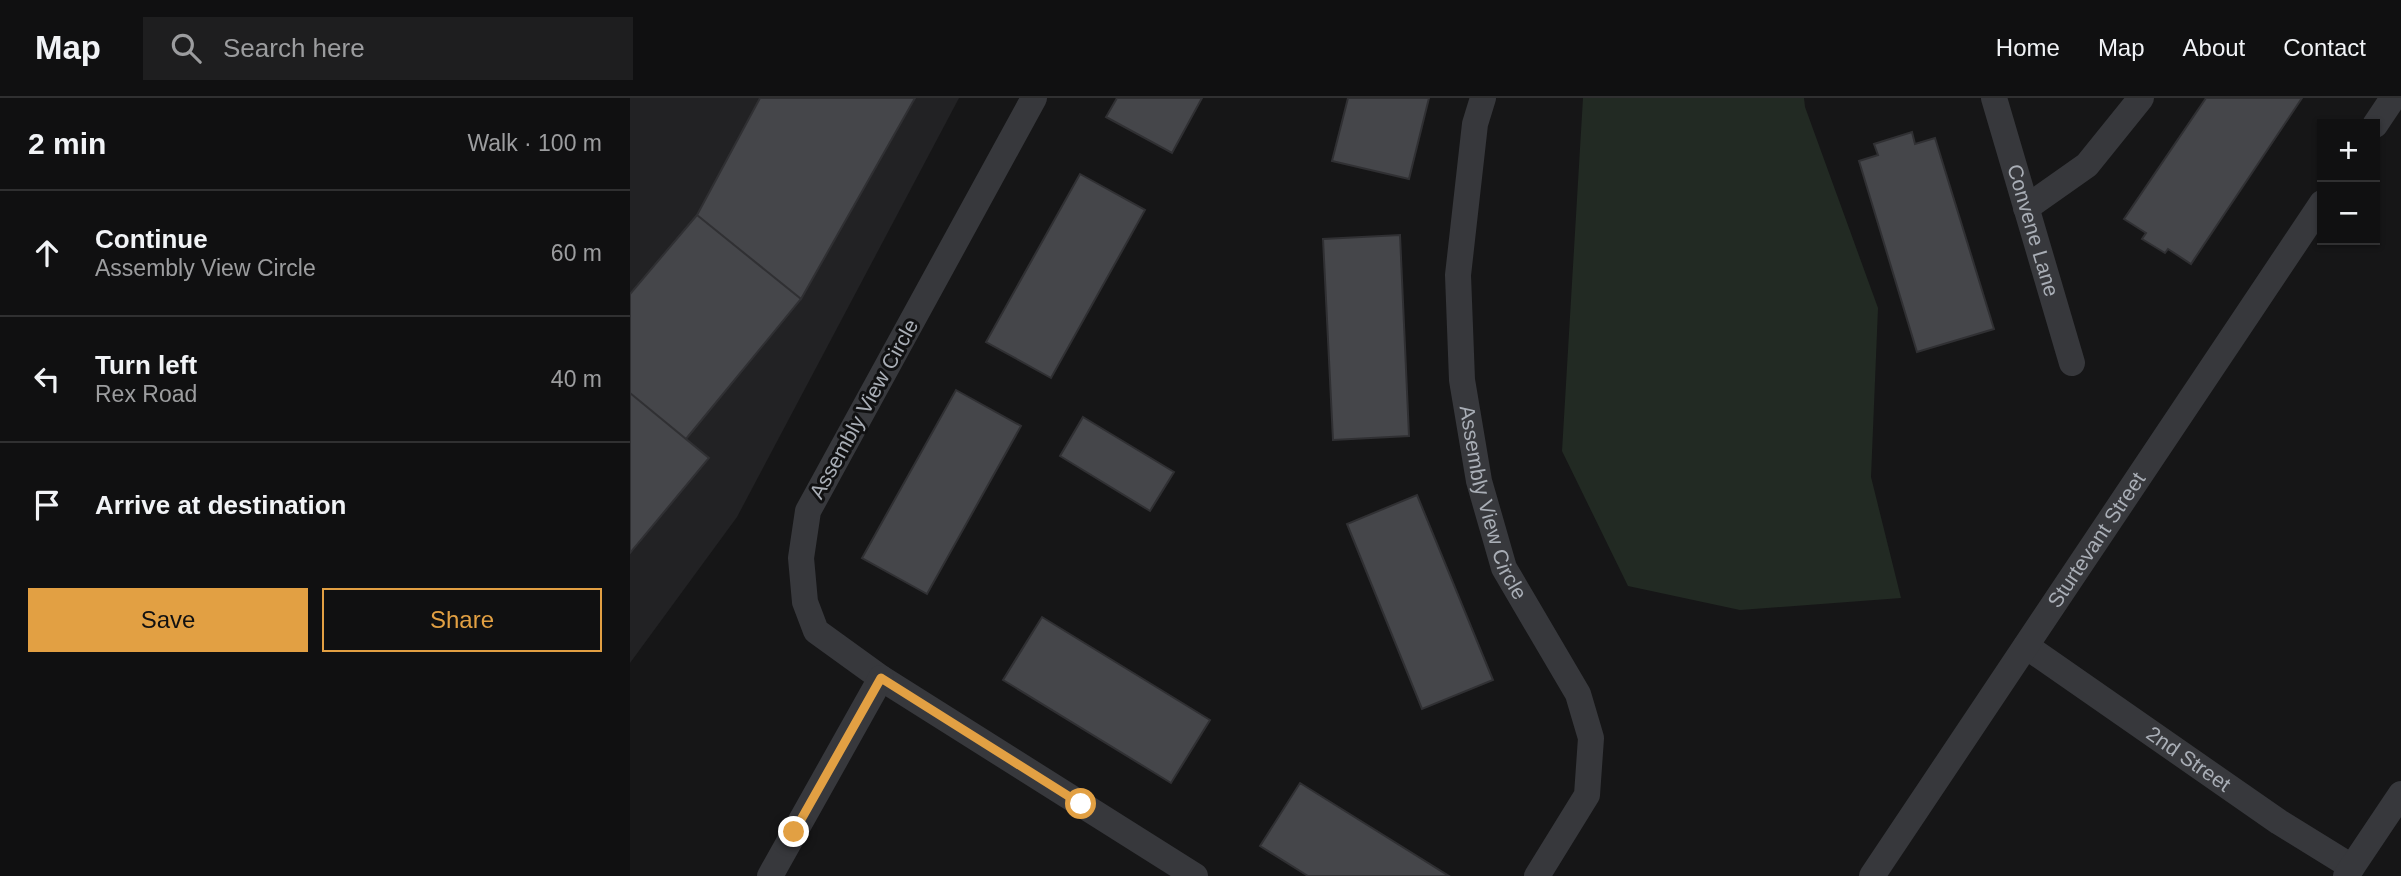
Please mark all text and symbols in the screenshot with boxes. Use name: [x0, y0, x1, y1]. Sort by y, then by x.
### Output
search box: [143, 17, 633, 80]
text: Map: [35, 29, 101, 66]
icon: search: [167, 29, 205, 67]
text: Search here: [223, 33, 365, 63]
text: Home: [1996, 34, 2060, 61]
text: Map: [2098, 34, 2145, 61]
text: About: [2183, 34, 2245, 61]
text: Contact: [2283, 34, 2366, 61]
map controls: [2317, 119, 2380, 245]
button: +: [2317, 119, 2380, 182]
text: 2 min: [28, 127, 106, 160]
text: Walk · 100 m: [467, 130, 602, 156]
street label: Convene Lane: [2003, 161, 2064, 299]
button: −: [2317, 182, 2380, 245]
text: Continue: [95, 224, 208, 254]
icon: ahead: [28, 234, 66, 272]
text: 60 m: [551, 240, 602, 266]
text: Assembly View Circle: [95, 255, 316, 281]
street label: Assembly View Circle: [805, 315, 922, 502]
text: Turn left: [95, 350, 197, 380]
icon: left: [28, 360, 66, 398]
text: 40 m: [551, 366, 602, 392]
text: Rex Road: [95, 381, 197, 407]
street label: Assembly View Circle: [1455, 404, 1532, 603]
street label: Sturtevant Street: [2043, 468, 2150, 612]
icon: arrive: [28, 486, 66, 524]
text: Arrive at destination: [95, 490, 346, 520]
button: Save: [28, 588, 308, 652]
button: Share: [322, 588, 602, 652]
street label: 2nd Street: [2142, 722, 2235, 796]
route start: [1065, 788, 1096, 819]
route end: [778, 816, 809, 847]

